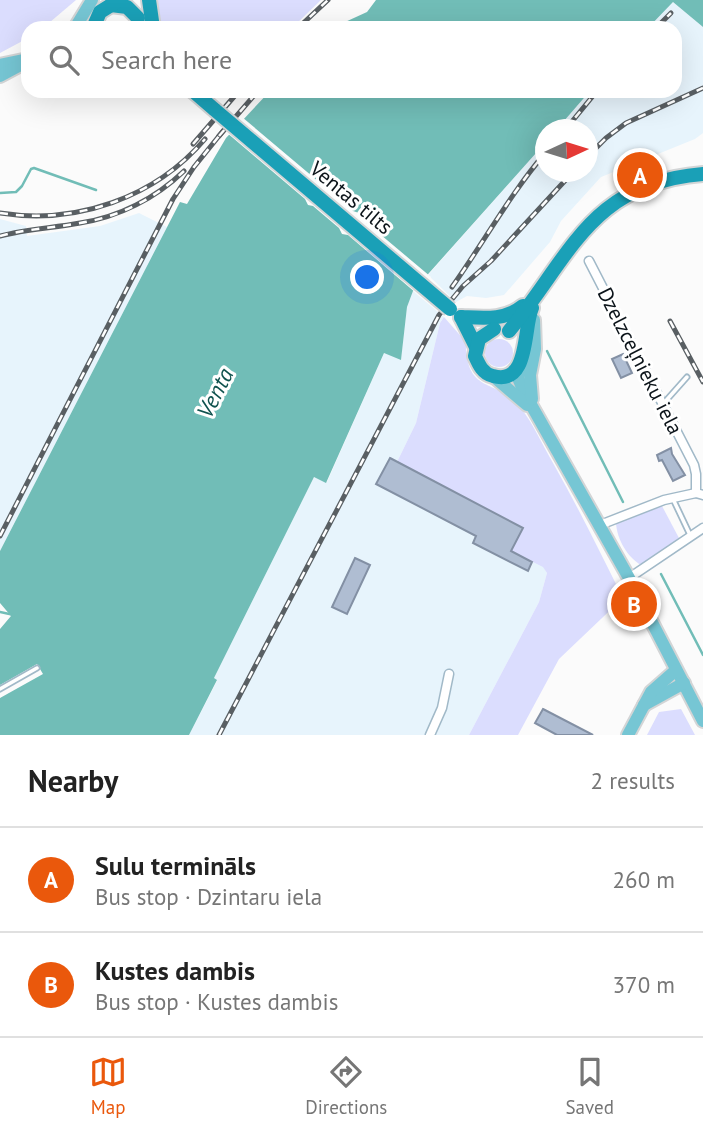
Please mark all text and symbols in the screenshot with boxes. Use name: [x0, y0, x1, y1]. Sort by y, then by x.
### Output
search box: [21, 21, 682, 98]
icon: search: [45, 41, 83, 79]
text: Search here: [101, 43, 232, 76]
north arrow: [535, 119, 598, 182]
pin: A: [617, 149, 663, 201]
street label: Ventas tilts: [304, 155, 398, 240]
your location: [350, 260, 384, 294]
street label: Dzelzceļnieku iela: [592, 283, 689, 439]
water label: Venta: [190, 363, 239, 423]
pin: B: [611, 578, 657, 630]
text: Nearby: [28, 761, 118, 800]
text: 2 results: [591, 766, 675, 795]
text: Sulu termināls: [95, 849, 256, 882]
text: A: [44, 865, 58, 894]
text: 260 m: [613, 865, 675, 894]
text: Bus stop · Dzintaru iela: [95, 882, 322, 911]
text: Kustes dambis: [95, 954, 255, 987]
text: B: [44, 970, 58, 999]
text: 370 m: [613, 970, 675, 999]
text: Bus stop · Kustes dambis: [95, 987, 338, 1016]
tab: Map: [89, 1053, 127, 1119]
tab: Directions: [305, 1053, 387, 1119]
tab: Saved: [566, 1053, 614, 1119]

